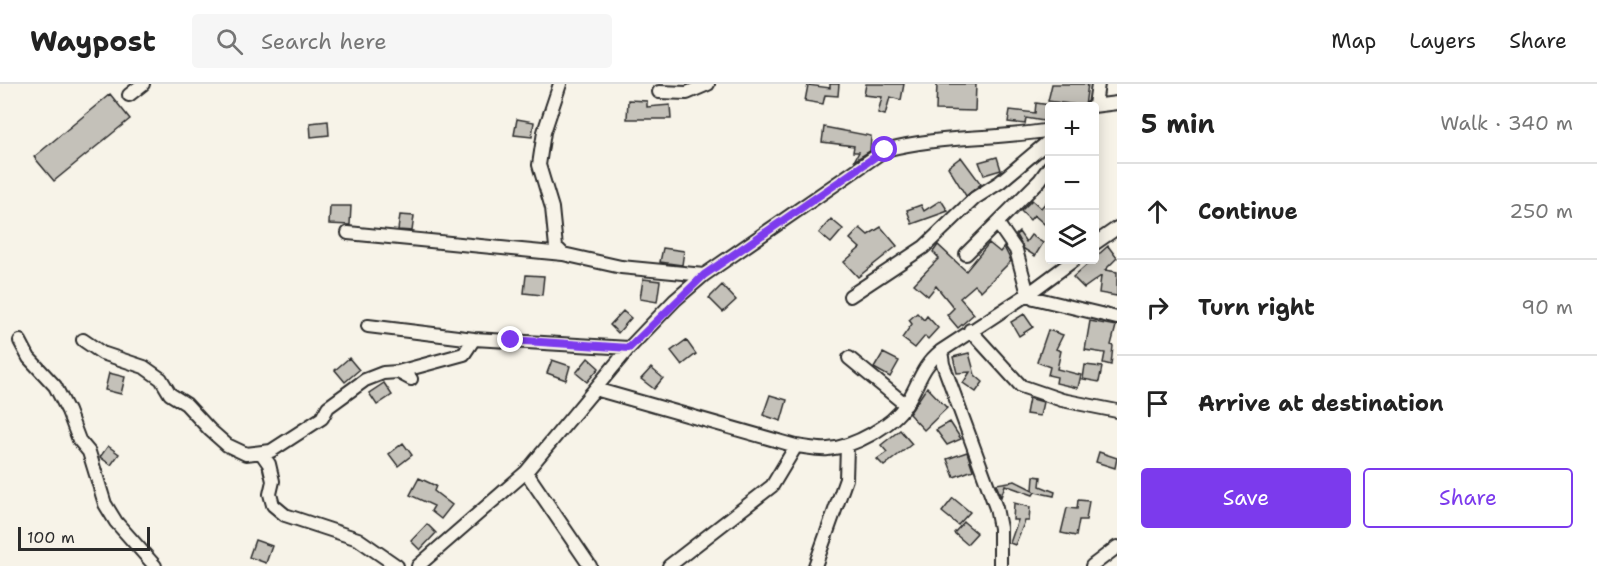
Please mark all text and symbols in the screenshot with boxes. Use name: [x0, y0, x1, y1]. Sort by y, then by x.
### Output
search box: [192, 14, 612, 68]
text: Waypost: [30, 22, 156, 60]
icon: search: [213, 25, 246, 58]
text: Search here: [261, 27, 387, 56]
text: Map: [1331, 27, 1376, 55]
text: Layers: [1409, 27, 1476, 55]
text: Share: [1509, 27, 1567, 55]
map controls: [1045, 102, 1099, 264]
button: +: [1045, 102, 1099, 156]
text: 5 min: [1141, 106, 1215, 141]
text: Walk · 340 m: [1440, 110, 1573, 136]
route start: [871, 136, 897, 162]
button: −: [1045, 156, 1099, 210]
icon: ahead: [1141, 195, 1174, 228]
text: Continue: [1198, 197, 1298, 226]
text: 250 m: [1509, 198, 1573, 224]
button: layers: [1045, 210, 1099, 264]
icon: right: [1141, 291, 1174, 324]
text: Turn right: [1198, 293, 1315, 322]
text: 90 m: [1521, 294, 1573, 320]
route end: [497, 326, 523, 352]
icon: arrive: [1141, 387, 1174, 420]
text: Arrive at destination: [1198, 389, 1444, 418]
button: Save: [1141, 468, 1351, 528]
button: Share: [1363, 468, 1573, 528]
scale bar: [18, 524, 150, 552]
text: 100 m: [27, 527, 75, 548]

